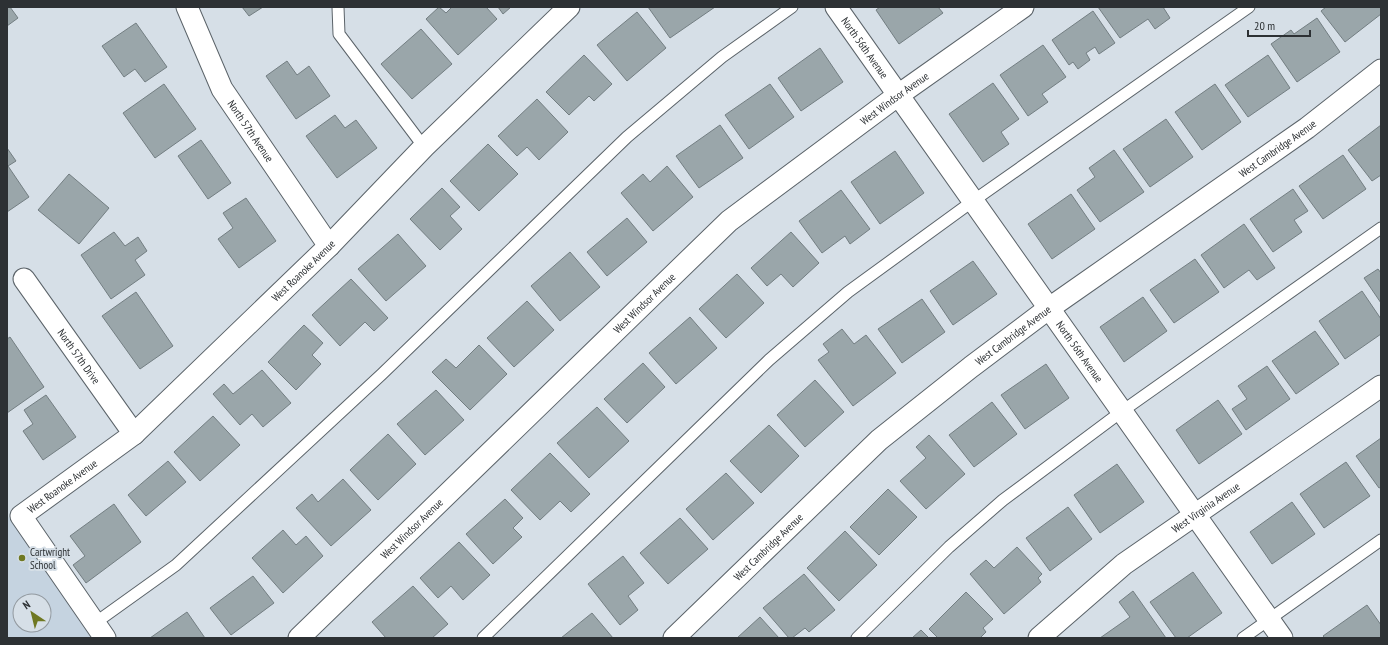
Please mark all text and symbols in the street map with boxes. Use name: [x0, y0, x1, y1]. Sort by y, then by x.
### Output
scale bar: [1248, 12, 1310, 38]
street label: North 56th Avenue: [838, 14, 892, 82]
text: 20 m: [1254, 18, 1275, 33]
street label: West Windsor Avenue: [857, 69, 932, 128]
street label: North 57th Avenue: [225, 97, 277, 165]
street label: West Cambridge Avenue: [1236, 116, 1319, 180]
street label: West Roanoke Avenue: [269, 237, 338, 305]
street label: West Windsor Avenue: [610, 270, 679, 336]
street label: West Cambridge Avenue: [972, 302, 1054, 368]
street label: North 56th Avenue: [1053, 318, 1106, 385]
street label: North 57th Drive: [55, 326, 104, 387]
street label: West Roanoke Avenue: [25, 456, 100, 516]
street label: West Virginia Avenue: [1169, 479, 1243, 536]
street label: West Windsor Avenue: [378, 495, 446, 562]
street label: West Cambridge Avenue: [731, 510, 806, 584]
place label: Cartwright School: [30, 545, 70, 572]
marker: Cartwright School: [17, 553, 27, 563]
north arrow: [12, 593, 52, 633]
text: N: [20, 597, 33, 612]

